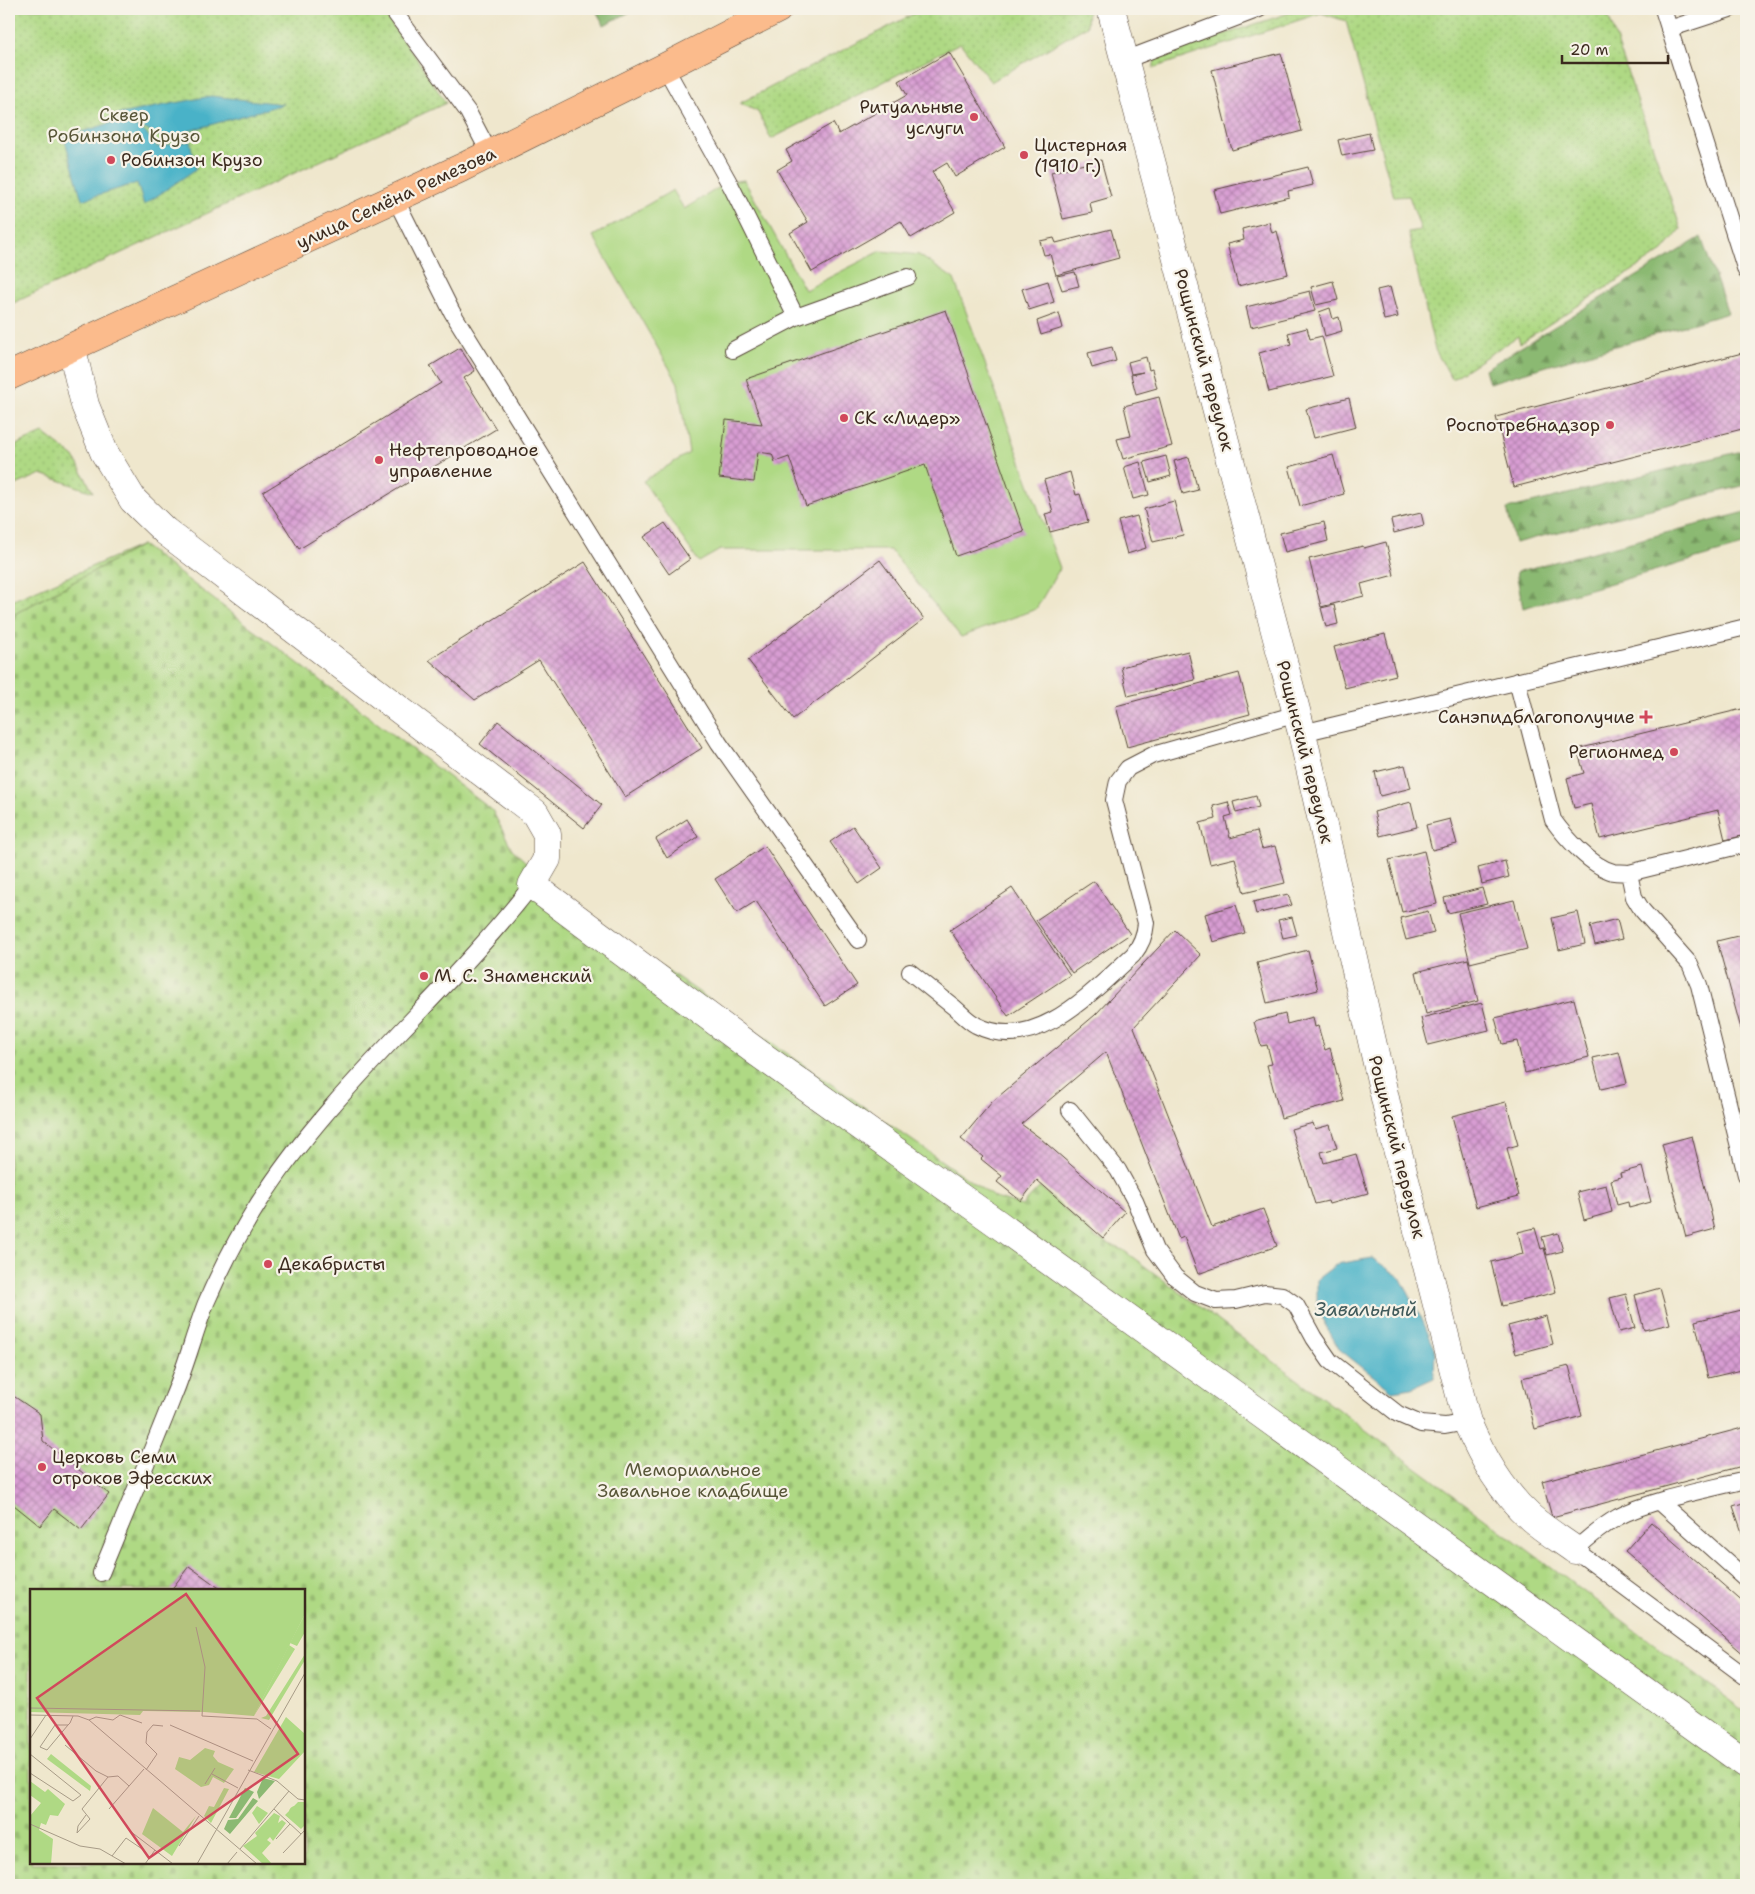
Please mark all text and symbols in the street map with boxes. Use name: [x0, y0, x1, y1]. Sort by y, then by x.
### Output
scale bar: [1562, 32, 1669, 64]
text: 20 m: [1570, 40, 1609, 60]
place label: Ритуальные услуги: [859, 95, 964, 140]
park label: Сквер Робинзона Крузо: [48, 103, 200, 148]
marker: Ритуальные услуги: [968, 111, 980, 123]
place label: Цистерная (1910 г.): [1034, 133, 1127, 178]
street label: улица Семёна Ремезова: [292, 141, 500, 255]
place label: Робинзон Крузо: [121, 148, 263, 172]
marker: Цистерная (1910 г.): [1018, 149, 1030, 161]
marker: Робинзон Крузо: [105, 154, 117, 166]
street label: Рощинский переулок: [1168, 266, 1240, 454]
place label: СК «Лидер»: [854, 406, 960, 430]
marker: СК «Лидер»: [838, 412, 850, 424]
place label: Роспотребнадзор: [1446, 413, 1600, 437]
marker: Роспотребнадзор: [1604, 419, 1616, 431]
place label: Нефтепроводное управление: [389, 438, 539, 483]
marker: Нефтепроводное управление: [373, 454, 385, 466]
street label: Рощинский переулок: [1271, 658, 1339, 846]
place label: Санэпидблагополучие: [1438, 705, 1635, 729]
marker: Санэпидблагополучие: [1639, 710, 1653, 724]
place label: Регионмед: [1569, 740, 1665, 764]
marker: Регионмед: [1668, 746, 1680, 758]
place label: М. С. Знаменский: [434, 964, 592, 988]
marker: М. С. Знаменский: [418, 970, 430, 982]
street label: Рощинский переулок: [1363, 1053, 1431, 1241]
place label: Декабристы: [278, 1252, 385, 1276]
marker: Декабристы: [262, 1258, 274, 1270]
water label: Завальный: [1315, 1297, 1417, 1322]
place label: Церковь Семи отроков Эфесских: [52, 1445, 212, 1490]
park label: Мемориальное Завальное кладбище: [598, 1458, 788, 1503]
marker: Церковь Семи отроков Эфесских: [36, 1461, 48, 1473]
inset map: [30, 1589, 305, 1864]

